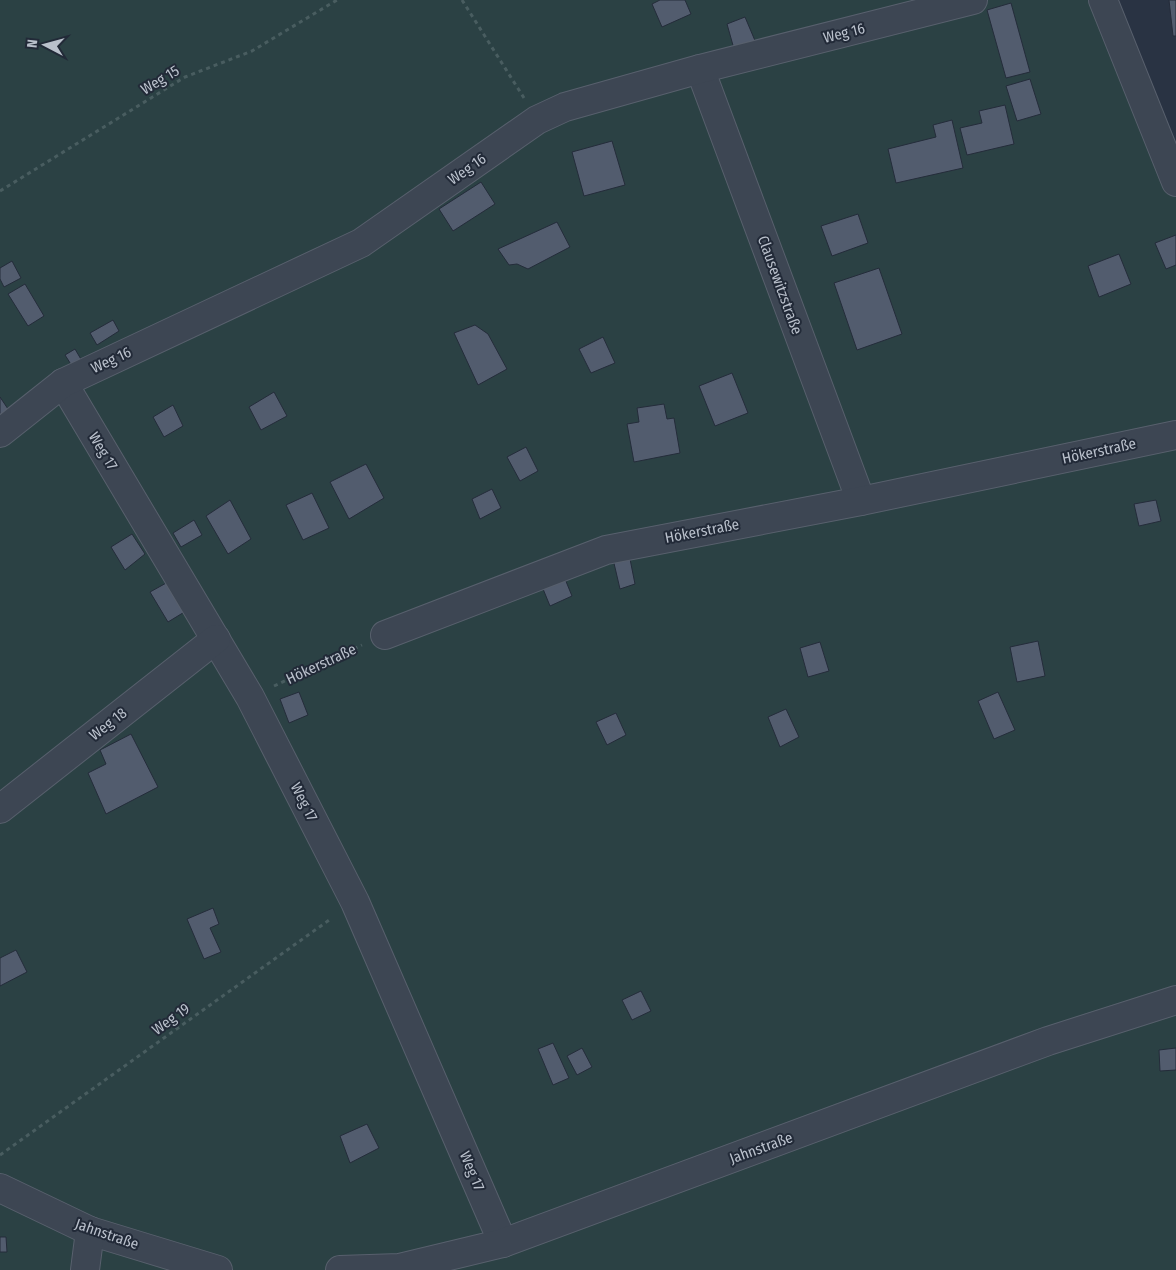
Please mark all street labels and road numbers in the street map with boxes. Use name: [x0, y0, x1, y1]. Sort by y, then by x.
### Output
street label: Weg 16: [821, 19, 867, 47]
street label: Weg 15: [137, 61, 183, 98]
street label: Weg 16: [444, 149, 490, 189]
street label: Clausewitzstraße: [754, 233, 806, 337]
street label: Weg 16: [88, 343, 134, 377]
street label: Weg 17: [85, 429, 121, 473]
street label: Hökerstraße: [1060, 434, 1138, 468]
street label: Hökerstraße: [663, 515, 741, 547]
street label: Hökerstraße: [283, 640, 359, 688]
street label: Weg 18: [86, 704, 130, 744]
street label: Weg 17: [287, 780, 321, 824]
street label: Weg 19: [149, 999, 193, 1039]
street label: Jahnstraße: [727, 1128, 795, 1168]
street label: Weg 17: [456, 1149, 488, 1193]
street label: Jahnstraße: [73, 1215, 141, 1253]

